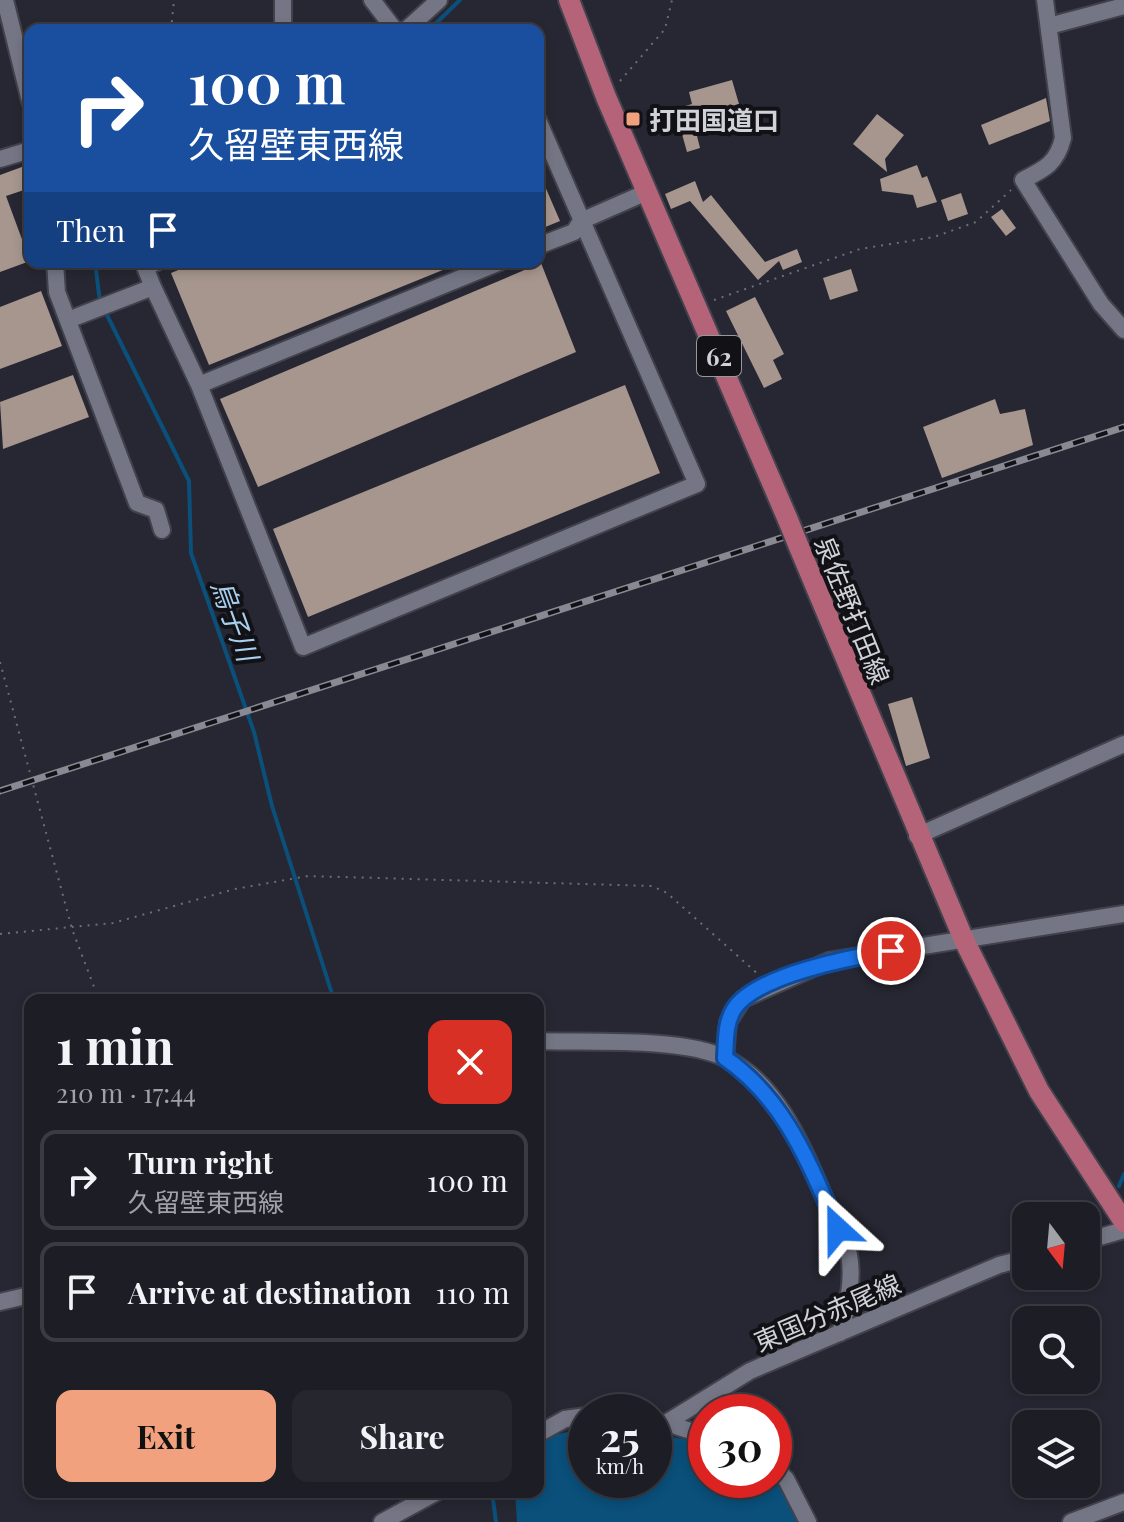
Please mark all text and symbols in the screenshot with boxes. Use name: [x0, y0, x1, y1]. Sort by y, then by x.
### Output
text: 100 m: [188, 44, 345, 119]
icon: right: [56, 56, 160, 160]
place label: 打田国道口: [649, 102, 779, 137]
marker: 打田国道口: [624, 110, 642, 128]
text: 久留壁東西線: [188, 119, 404, 167]
icon: arrive: [141, 208, 185, 252]
text: Then: [56, 210, 125, 250]
road number: 62: [697, 336, 741, 376]
street label: 泉佐野打田線: [808, 531, 898, 689]
water label: 烏子川: [204, 574, 269, 669]
pin: [857, 917, 925, 985]
icon: arrive: [869, 929, 913, 973]
text: 1 min: [56, 1013, 174, 1077]
button: close: [428, 1020, 512, 1104]
text: 210 m · 17:44: [56, 1075, 196, 1110]
text: Turn right: [128, 1142, 273, 1182]
icon: right: [60, 1158, 104, 1202]
text: 100 m: [427, 1160, 508, 1200]
text: 久留壁東西線: [128, 1184, 284, 1219]
position arrow: [796, 1187, 880, 1271]
north arrow: [1012, 1202, 1100, 1290]
map controls: [1012, 1202, 1100, 1498]
street label: 東国分赤尾線: [748, 1265, 906, 1359]
icon: arrive: [60, 1270, 104, 1314]
text: Arrive at destination: [128, 1272, 411, 1312]
text: 110 m: [435, 1272, 510, 1312]
button: search: [1012, 1306, 1100, 1394]
button: Exit: [56, 1390, 276, 1482]
button: Share: [292, 1390, 512, 1482]
speed limit sign: 30: [688, 1394, 792, 1498]
text: 25: [600, 1409, 640, 1462]
button: layers: [1012, 1410, 1100, 1498]
text: km/h: [596, 1452, 644, 1479]

